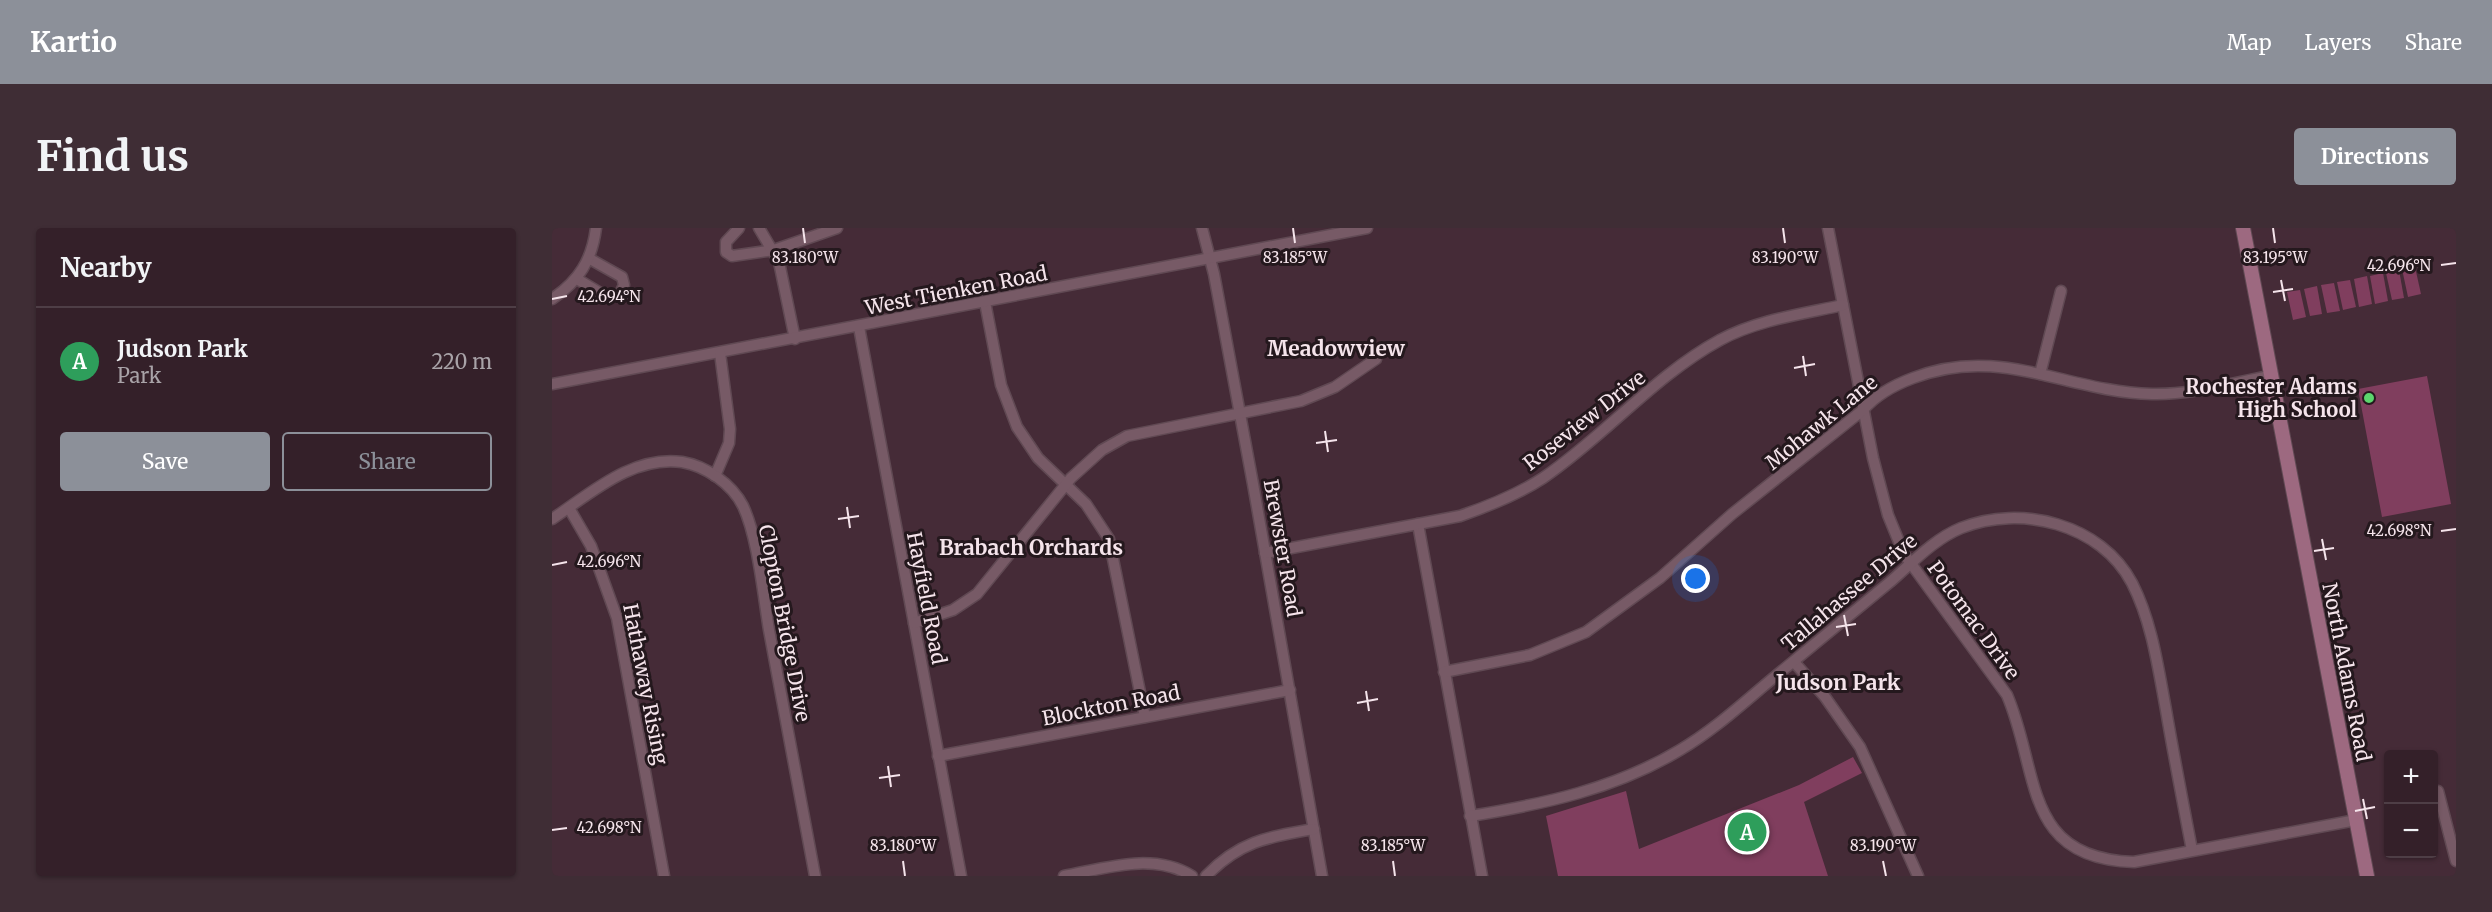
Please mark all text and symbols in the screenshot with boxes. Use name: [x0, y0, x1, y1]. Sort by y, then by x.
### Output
text: Kartio: [30, 24, 117, 60]
text: Map: [2227, 29, 2272, 56]
text: Layers: [2305, 29, 2372, 56]
text: Share: [2405, 29, 2462, 56]
button: Directions: [2294, 128, 2456, 185]
text: Find us: [36, 130, 189, 182]
text: 83.180°W: [772, 248, 839, 267]
text: 83.185°W: [1263, 248, 1328, 267]
text: 83.190°W: [1752, 248, 1819, 267]
text: 83.195°W: [2243, 248, 2308, 267]
text: Nearby: [60, 251, 152, 284]
text: 42.696°N: [2367, 256, 2432, 275]
street label: West Tienken Road: [862, 260, 1049, 320]
text: 42.694°N: [577, 287, 641, 306]
text: Judson Park: [117, 335, 248, 363]
district label: Meadowview: [1267, 335, 1406, 362]
text: A: [72, 349, 87, 374]
text: 220 m: [432, 349, 492, 374]
text: Park: [117, 363, 161, 388]
street label: Roseview Drive: [1518, 365, 1650, 475]
street label: Mohawk Lane: [1760, 369, 1882, 475]
place label: Rochester Adams High School: [2185, 374, 2357, 422]
marker: Rochester Adams High School: [2362, 391, 2376, 405]
button: Save: [60, 432, 270, 491]
button: Share: [282, 432, 492, 491]
street label: Brewster Road: [1259, 477, 1307, 619]
text: 42.698°N: [2366, 521, 2432, 540]
street label: Clopton Bridge Drive: [754, 522, 816, 724]
street label: Tallahassee Drive: [1776, 528, 1922, 656]
street label: Hayfield Road: [902, 530, 952, 666]
district label: Brabach Orchards: [939, 534, 1123, 561]
text: 42.696°N: [577, 552, 642, 571]
street label: Potomac Drive: [1923, 556, 2025, 684]
your location: [1681, 564, 1710, 593]
street label: North Adams Road: [2317, 581, 2377, 763]
street label: Hathaway Rising: [618, 602, 674, 766]
district label: Judson Park: [1775, 669, 1901, 696]
street label: Blockton Road: [1040, 679, 1182, 731]
map controls: [2384, 750, 2438, 858]
button: +: [2384, 750, 2438, 804]
button: −: [2384, 804, 2438, 858]
pin: A: [1728, 810, 1766, 854]
text: 42.698°N: [576, 818, 642, 837]
text: 83.180°W: [870, 836, 937, 855]
text: 83.185°W: [1361, 836, 1426, 855]
text: 83.190°W: [1850, 836, 1917, 855]

